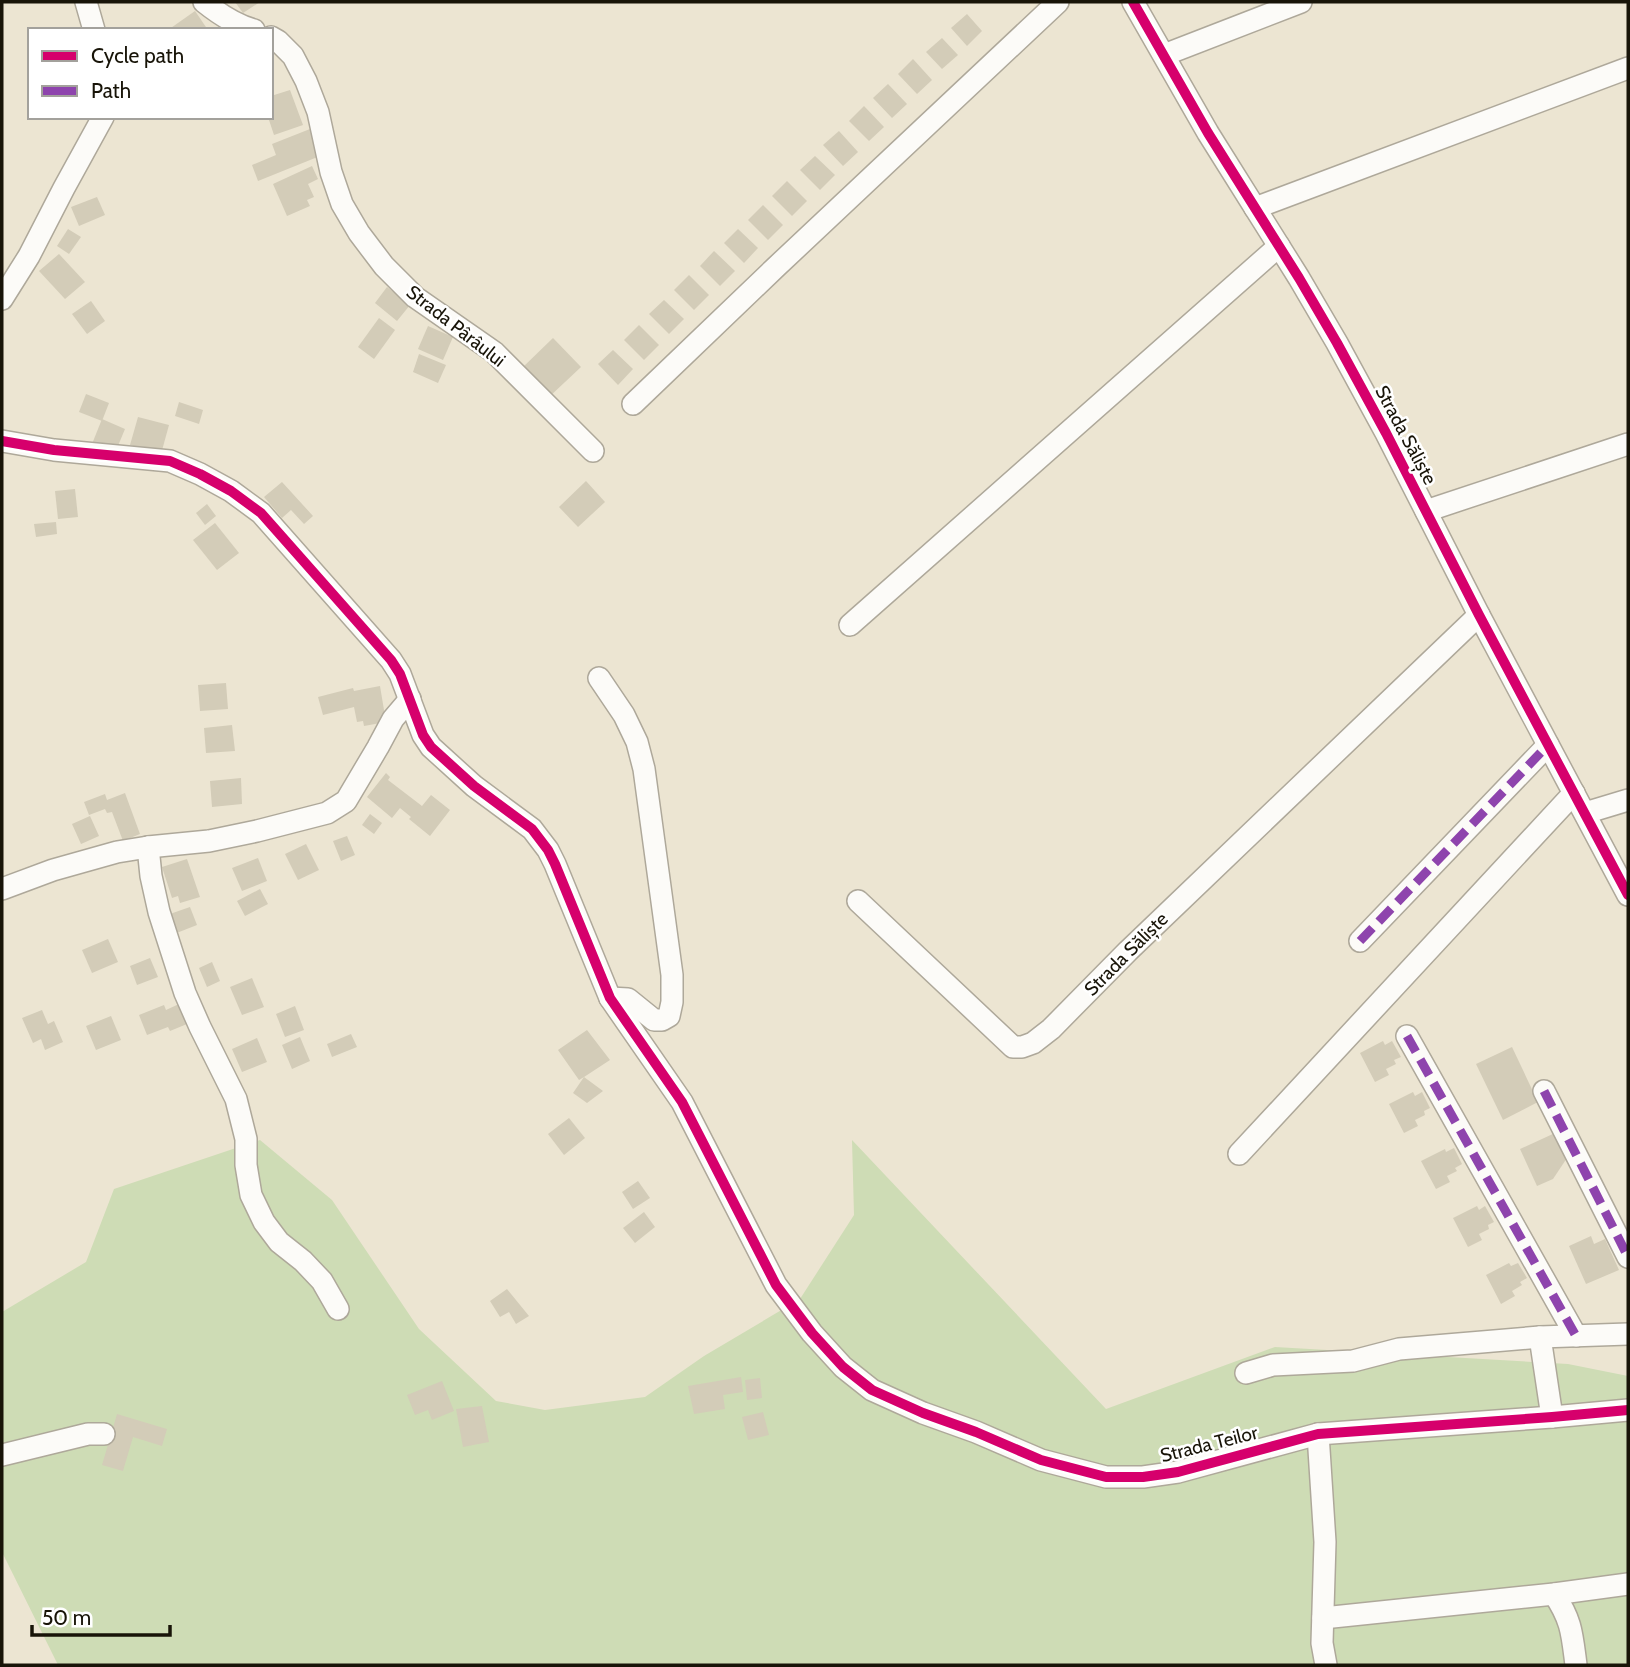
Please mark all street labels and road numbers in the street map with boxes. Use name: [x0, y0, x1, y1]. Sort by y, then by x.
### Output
street label: Strada Pârâului: [402, 280, 510, 372]
street label: Strada Săliște: [1369, 382, 1442, 489]
street label: Strada Săliște: [1079, 907, 1173, 1001]
street label: Strada Teilor: [1158, 1421, 1260, 1467]

